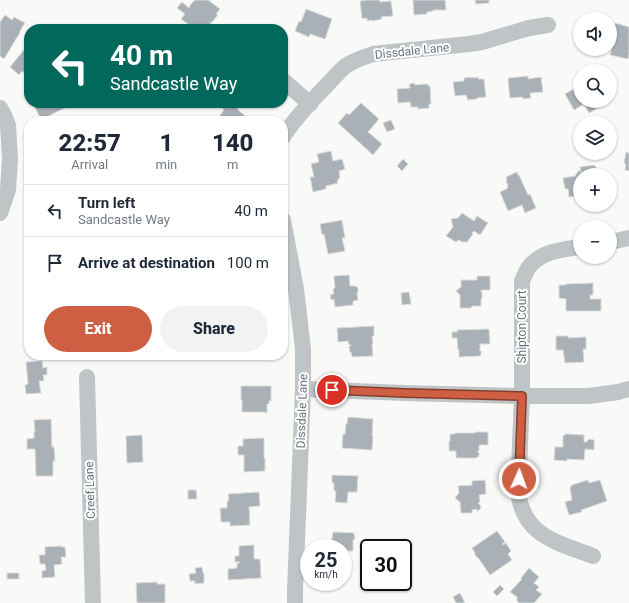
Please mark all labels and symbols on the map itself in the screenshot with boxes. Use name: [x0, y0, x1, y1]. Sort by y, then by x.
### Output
street label: Dissdale Lane: [374, 40, 450, 62]
street label: Shipton Court: [515, 290, 529, 364]
street label: Dissdale Lane: [294, 373, 310, 449]
pin: [315, 373, 349, 407]
position arrow: [498, 458, 540, 500]
street label: Creef Lane: [82, 461, 98, 519]
speed limit sign: 30: [360, 539, 412, 591]

